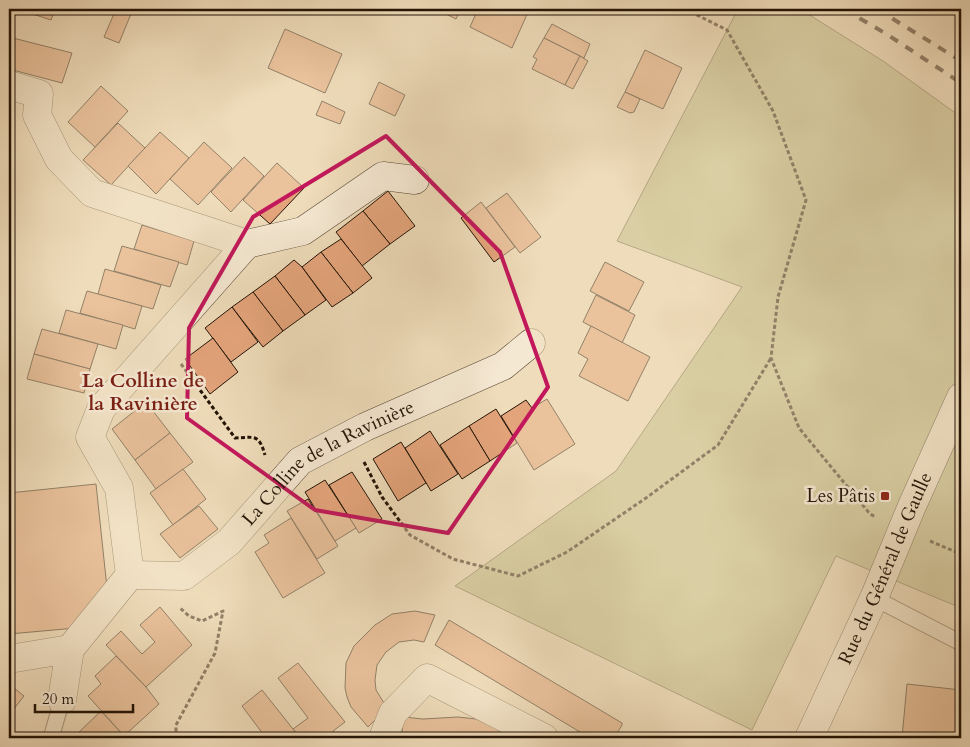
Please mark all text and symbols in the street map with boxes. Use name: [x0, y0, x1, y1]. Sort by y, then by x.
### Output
district label: La Colline de la Ravinière: [82, 367, 204, 417]
street label: La Colline de la Ravinière: [236, 394, 418, 531]
street label: Rue du Général de Gaulle: [832, 468, 938, 669]
place label: Les Pâtis: [806, 483, 875, 509]
marker: Les Pâtis: [879, 490, 891, 502]
scale bar: [35, 682, 132, 714]
text: 20 m: [42, 689, 74, 709]

